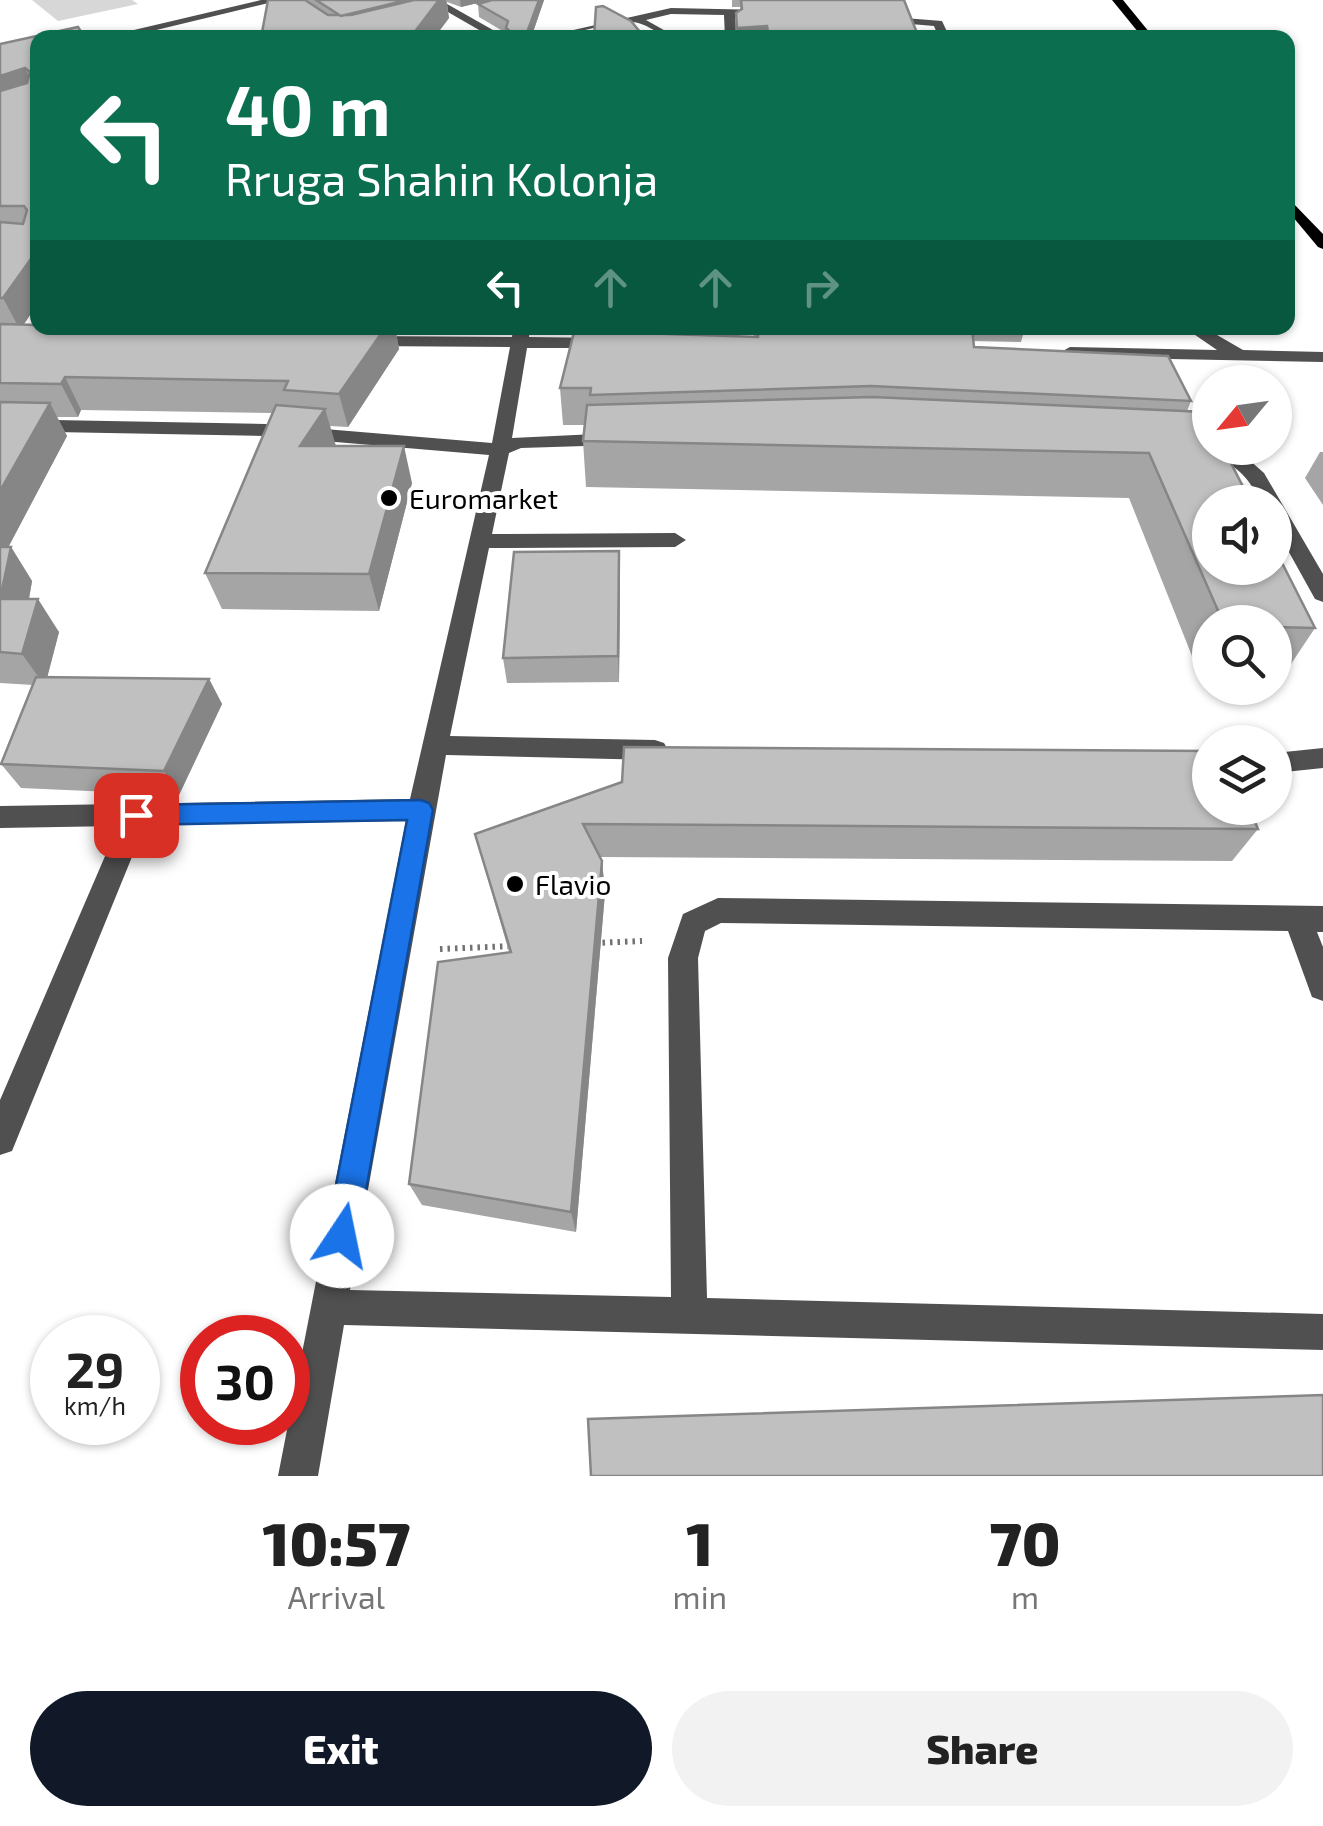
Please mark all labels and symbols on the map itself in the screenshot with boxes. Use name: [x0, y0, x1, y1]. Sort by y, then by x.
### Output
north arrow: [1192, 365, 1292, 465]
place label: Euromarket: [409, 481, 558, 515]
marker: Euromarket: [378, 487, 400, 509]
pin: [94, 773, 179, 858]
place label: Flavio: [535, 867, 611, 901]
marker: Flavio: [504, 873, 526, 895]
position arrow: [290, 1184, 394, 1288]
speed limit sign: 30: [180, 1315, 310, 1445]

